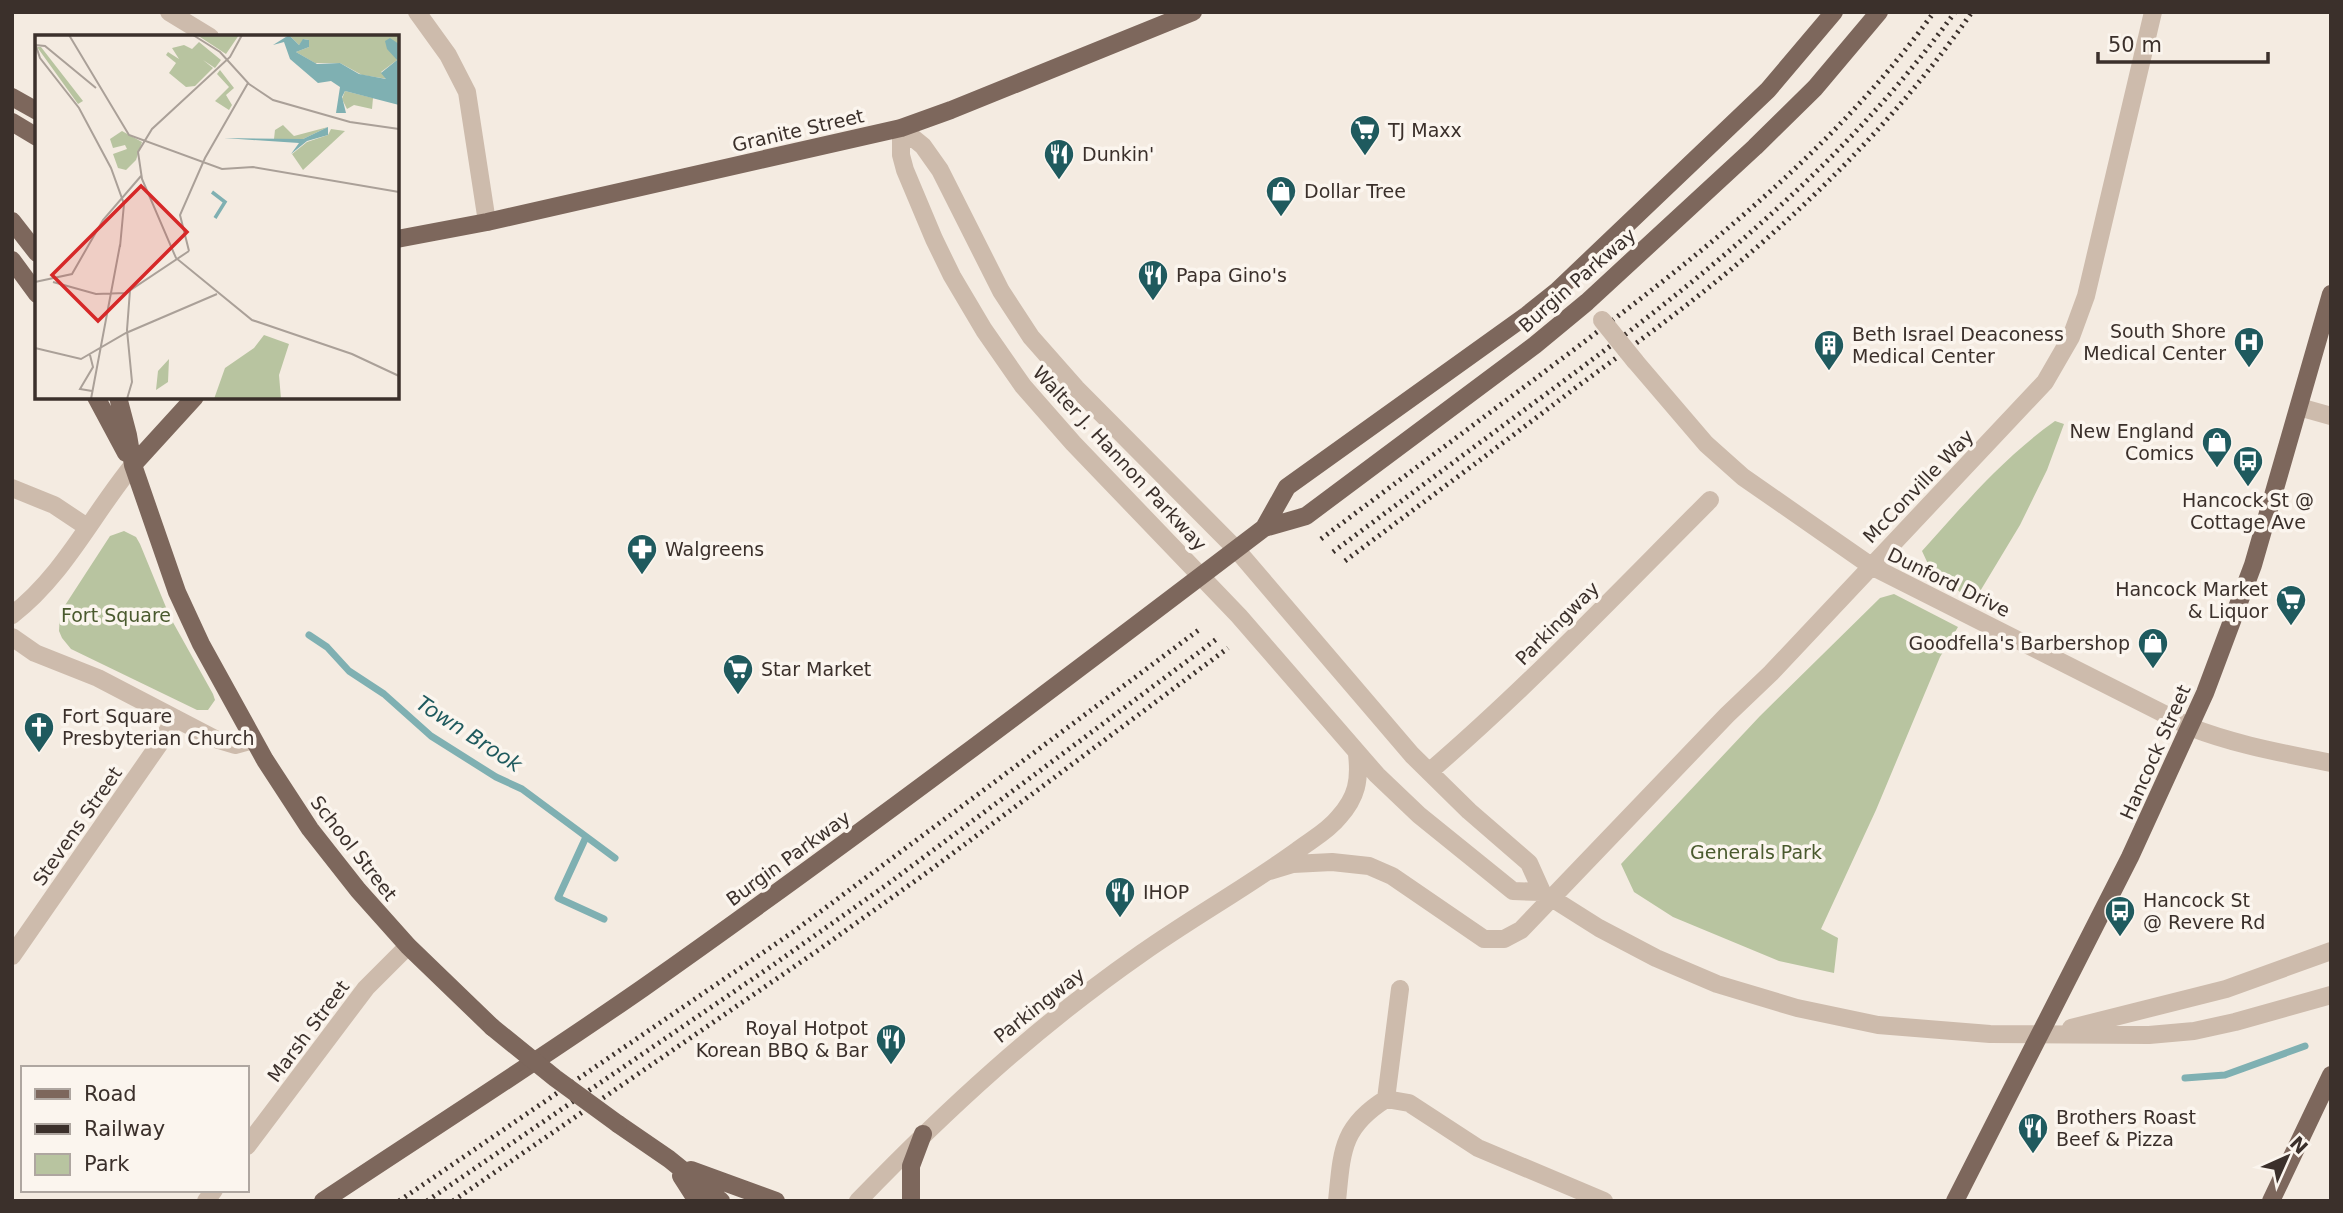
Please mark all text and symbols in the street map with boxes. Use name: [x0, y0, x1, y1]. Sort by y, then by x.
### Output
scale bar: [2098, 21, 2268, 65]
text: 50 m: [2108, 33, 2162, 57]
inset map: [35, 35, 399, 399]
street label: Granite Street: [730, 104, 866, 156]
supermarket icon: TJ Maxx: [1348, 113, 1382, 157]
place label: TJ Maxx: [1387, 119, 1462, 141]
restaurant icon: Dunkin': [1042, 137, 1076, 181]
place label: Dunkin': [1082, 143, 1154, 165]
shop icon: Dollar Tree: [1264, 174, 1298, 218]
place label: Dollar Tree: [1304, 180, 1406, 202]
street label: Burgin Parkway: [1514, 223, 1640, 337]
restaurant icon: Papa Gino's: [1136, 258, 1170, 302]
place label: Papa Gino's: [1176, 264, 1287, 286]
place label: South Shore Medical Center: [2083, 320, 2226, 364]
place label: Beth Israel Deaconess Medical Center: [1852, 323, 2064, 367]
hospital icon: South Shore Medical Center: [2232, 325, 2266, 369]
building icon: Beth Israel Deaconess Medical Center: [1812, 328, 1846, 372]
street label: Walter J. Hannon Parkway: [1029, 361, 1211, 555]
place label: New England Comics: [2069, 420, 2194, 464]
street label: McConville Way: [1858, 425, 1978, 547]
shop icon: New England Comics: [2200, 425, 2234, 469]
bus stop icon: Hancock St @ Cottage Ave: [2231, 444, 2265, 488]
place label: Hancock St @ Cottage Ave: [2182, 489, 2314, 533]
pharmacy icon: Walgreens: [625, 532, 659, 576]
place label: Walgreens: [665, 538, 764, 560]
street label: Dunford Drive: [1884, 543, 2014, 621]
street label: Parkingway: [1511, 577, 1603, 669]
place label: Hancock Market & Liquor: [2115, 578, 2268, 622]
supermarket icon: Hancock Market & Liquor: [2274, 583, 2308, 627]
park label: Fort Square: [61, 604, 171, 626]
shop icon: Goodfella's Barbershop: [2136, 626, 2170, 670]
place label: Goodfella's Barbershop: [1909, 632, 2130, 654]
supermarket icon: Star Market: [721, 652, 755, 696]
place label: Star Market: [761, 658, 871, 680]
street label: Hancock Street: [2115, 681, 2195, 823]
water label: Town Brook: [412, 691, 527, 778]
place label: Fort Square Presbyterian Church: [62, 705, 255, 749]
church icon: Fort Square Presbyterian Church: [22, 710, 56, 754]
street label: Stevens Street: [28, 762, 126, 890]
street label: School Street: [306, 791, 402, 905]
street label: Burgin Parkway: [722, 806, 854, 910]
park label: Generals Park: [1690, 841, 1822, 863]
restaurant icon: IHOP: [1103, 875, 1137, 919]
place label: IHOP: [1143, 881, 1189, 903]
place label: Hancock St @ Revere Rd: [2143, 889, 2265, 933]
bus stop icon: Hancock St @ Revere Rd: [2103, 894, 2137, 938]
street label: Parkingway: [989, 963, 1089, 1047]
street label: Marsh Street: [263, 976, 353, 1086]
place label: Royal Hotpot Korean BBQ & Bar: [696, 1017, 868, 1061]
restaurant icon: Royal Hotpot Korean BBQ & Bar: [874, 1022, 908, 1066]
legend: [21, 1066, 248, 1192]
text: Road: [84, 1082, 137, 1106]
place label: Brothers Roast Beef & Pizza: [2056, 1106, 2196, 1150]
restaurant icon: Brothers Roast Beef & Pizza: [2016, 1111, 2050, 1155]
text: Railway: [84, 1117, 165, 1141]
north arrow: [2252, 1122, 2322, 1192]
text: N: [2286, 1132, 2312, 1158]
text: Park: [84, 1152, 130, 1176]

